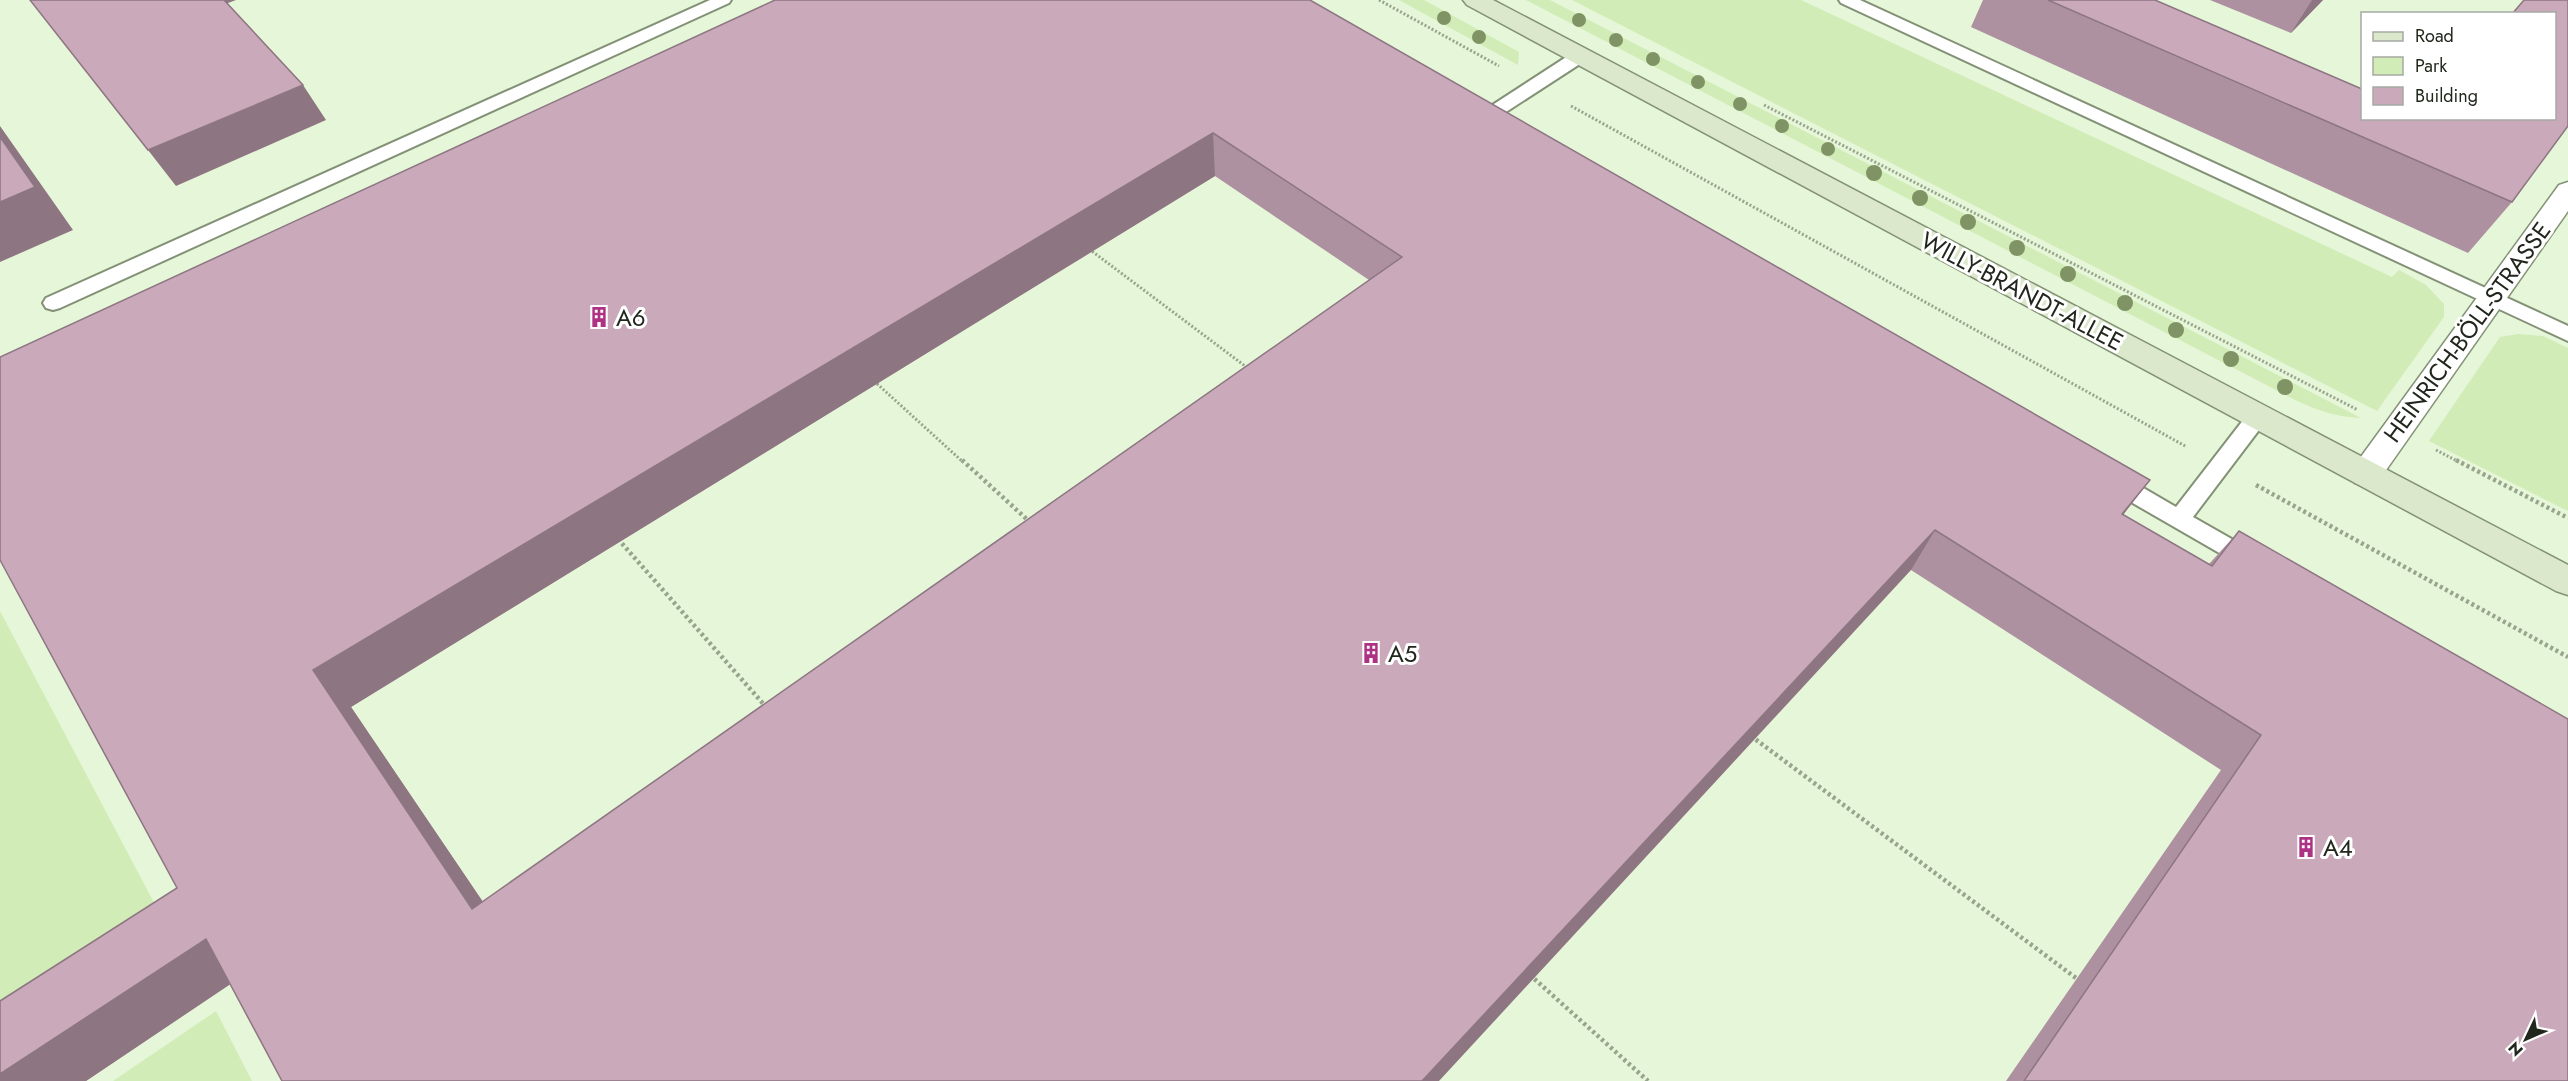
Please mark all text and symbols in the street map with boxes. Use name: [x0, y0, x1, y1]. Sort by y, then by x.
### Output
legend: [2361, 12, 2556, 120]
text: Road: [2415, 23, 2454, 49]
text: Park: [2415, 53, 2447, 79]
text: Building: [2415, 83, 2478, 109]
street label: HEINRICH-BÖLL-STRASSE: [2375, 215, 2559, 449]
street label: WILLY-BRANDT-ALLEE: [1914, 223, 2130, 359]
place label: A6: [616, 300, 646, 335]
building icon: A6: [587, 305, 611, 329]
place label: A5: [1388, 636, 1417, 671]
building icon: A5: [1359, 641, 1383, 665]
place label: A4: [2323, 830, 2353, 865]
building icon: A4: [2294, 835, 2318, 859]
north arrow: [2496, 1009, 2556, 1069]
text: N: [2503, 1037, 2528, 1062]

